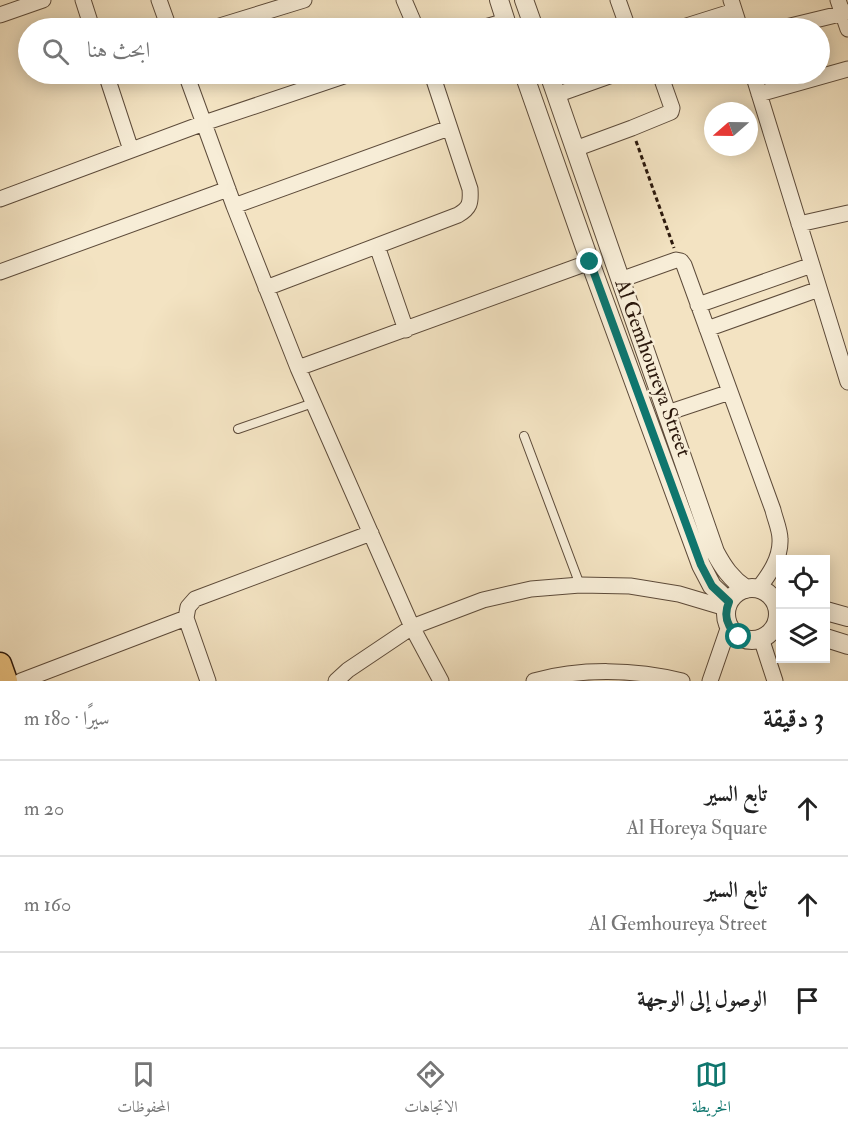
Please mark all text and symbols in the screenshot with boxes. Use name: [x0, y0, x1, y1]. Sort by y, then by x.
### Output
search box: [18, 18, 830, 84]
icon: search: [39, 35, 72, 68]
text: ابحث هنا: [87, 36, 150, 64]
north arrow: [704, 102, 758, 156]
route end: [576, 248, 602, 274]
street label: Al Gemhoureya Street: [608, 274, 698, 461]
map controls: [776, 555, 830, 663]
button: locate: [776, 555, 830, 609]
button: layers: [776, 609, 830, 663]
route start: [725, 623, 751, 649]
text: 3 دقيقة: [763, 703, 824, 735]
text: سيرًا · 180 m: [24, 706, 110, 731]
text: تابع السير: [705, 780, 767, 808]
icon: ahead: [791, 792, 824, 825]
text: 20 m: [24, 796, 64, 821]
text: Al Horeya Square: [626, 815, 767, 840]
text: تابع السير: [705, 876, 767, 904]
icon: ahead: [791, 888, 824, 921]
text: 160 m: [24, 892, 71, 917]
text: Al Gemhoureya Street: [589, 911, 767, 936]
icon: arrive: [791, 984, 824, 1017]
text: الوصول إلى الوجهة: [637, 985, 767, 1013]
tab: المحفوظات: [117, 1058, 170, 1122]
tab: الاتجاهات: [404, 1058, 458, 1122]
tab: الخريطة: [692, 1058, 731, 1122]

